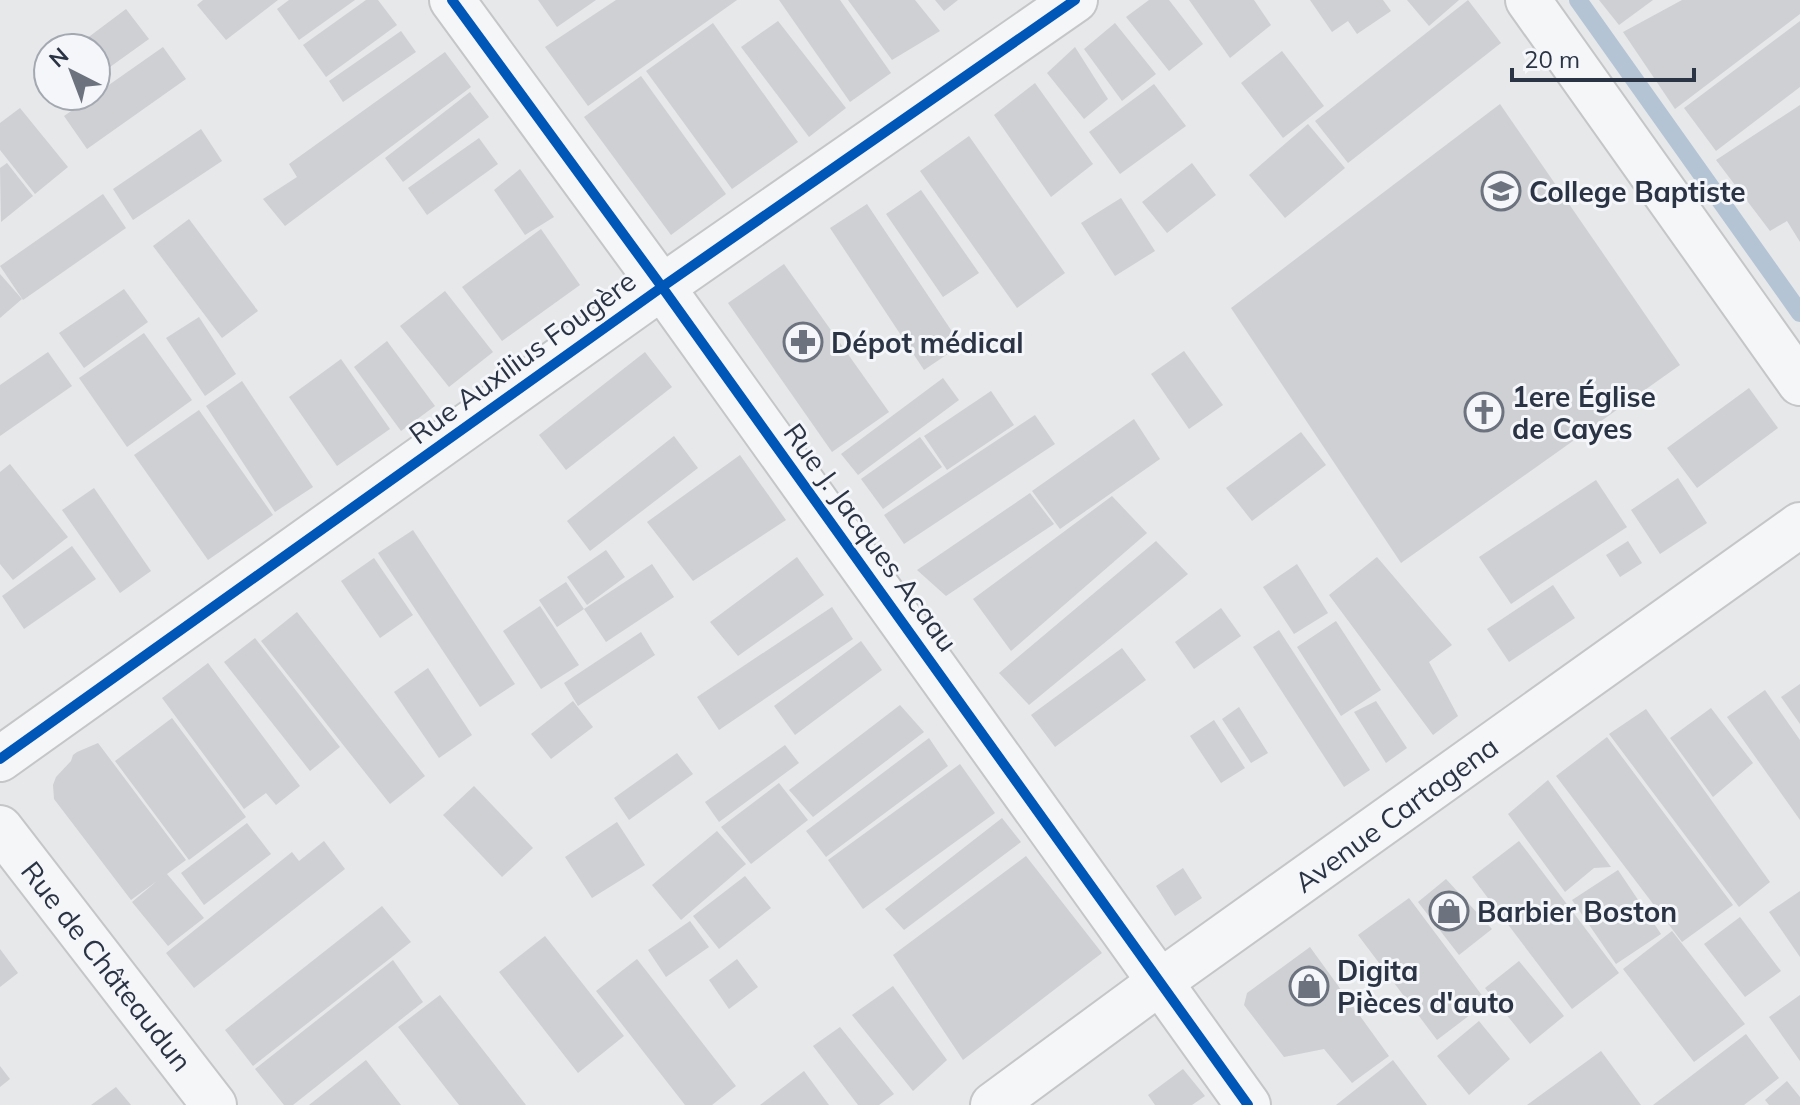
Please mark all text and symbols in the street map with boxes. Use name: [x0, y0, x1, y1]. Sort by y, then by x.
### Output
north arrow: [32, 32, 112, 112]
scale bar: [1512, 32, 1694, 82]
text: N: [43, 41, 74, 73]
text: 20 m: [1524, 44, 1580, 74]
school or university icon: College Baptiste: [1480, 170, 1522, 212]
place label: College Baptiste: [1529, 174, 1746, 209]
street label: Rue Auxilius Fougère: [402, 263, 642, 451]
pharmacy icon: Dépot médical: [782, 321, 824, 363]
place label: Dépot médical: [831, 325, 1024, 360]
place label: 1ere Église de Cayes: [1512, 379, 1656, 446]
church icon: 1ere Église de Cayes: [1463, 391, 1505, 433]
street label: Rue J. Jacques Acaau: [776, 416, 966, 658]
street label: Avenue Cartagena: [1287, 728, 1505, 900]
street label: Rue de Châteaudun: [14, 854, 200, 1078]
shop icon: Barbier Boston: [1428, 890, 1470, 932]
place label: Barbier Boston: [1477, 894, 1677, 929]
place label: Digita Pièces d'auto: [1337, 953, 1514, 1020]
shop icon: Digita Pièces d'auto: [1288, 965, 1330, 1007]

